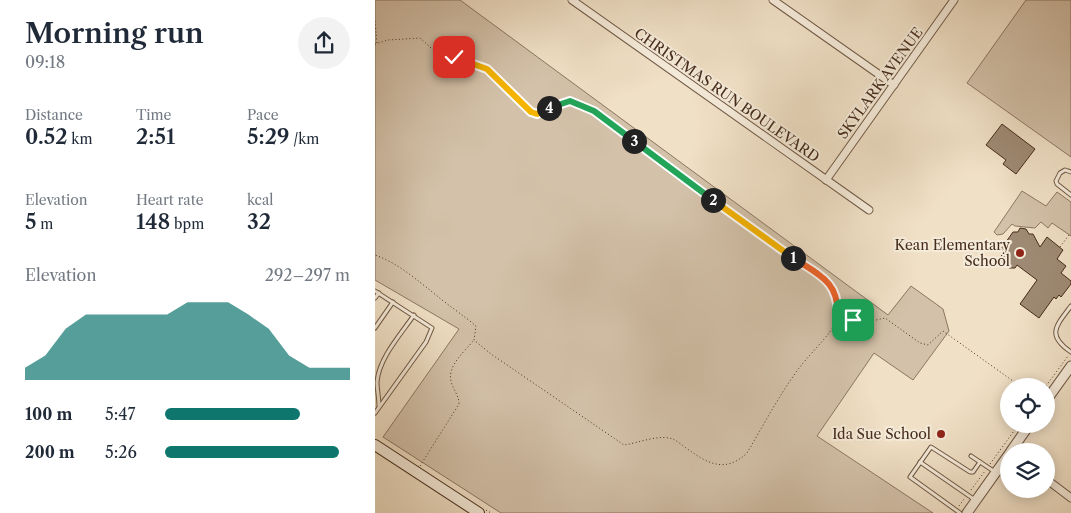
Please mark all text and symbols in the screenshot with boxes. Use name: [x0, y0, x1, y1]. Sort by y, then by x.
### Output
text: Morning run: [25, 16, 204, 50]
button: share: [298, 17, 350, 69]
street label: CHRISTMAS RUN BOULEVARD: [631, 24, 823, 166]
street label: SKYLARK AVENUE: [833, 24, 927, 142]
pin: [433, 36, 475, 78]
icon: check: [440, 43, 468, 71]
text: 09:18: [25, 52, 65, 72]
pin: 4: [537, 96, 561, 120]
text: 4: [545, 99, 554, 117]
text: Distance: [25, 106, 83, 124]
text: Time: [136, 106, 171, 124]
text: Pace: [247, 106, 279, 124]
text: 0.52: [25, 124, 68, 149]
text: 2:51: [136, 124, 175, 149]
text: 5:29: [247, 124, 289, 149]
pin: 3: [621, 128, 647, 154]
text: km: [68, 130, 92, 148]
text: /km: [289, 130, 319, 148]
text: 3: [631, 132, 638, 150]
pin: 2: [701, 188, 725, 212]
text: Elevation: [25, 191, 88, 209]
text: Heart rate: [136, 191, 203, 209]
text: kcal: [247, 191, 273, 209]
text: 2: [709, 191, 718, 209]
text: 5: [25, 209, 37, 234]
text: 148: [136, 209, 170, 234]
text: 32: [247, 209, 271, 234]
text: m: [37, 215, 53, 233]
text: bpm: [170, 215, 204, 233]
place label: Kean Elementary School: [894, 236, 1010, 270]
pin: 1: [781, 246, 805, 270]
marker: Kean Elementary School: [1014, 247, 1026, 259]
text: 1: [790, 249, 797, 267]
text: Elevation: [25, 265, 96, 285]
text: 292–297 m: [265, 265, 350, 285]
pin: [832, 299, 874, 341]
icon: arrive: [839, 306, 867, 334]
map controls: [1000, 378, 1055, 498]
button: locate: [1000, 378, 1055, 433]
text: 100 m: [25, 404, 72, 424]
text: 5:47: [105, 404, 135, 424]
place label: Ida Sue School: [832, 425, 931, 443]
marker: Ida Sue School: [935, 428, 947, 440]
text: 200 m: [25, 442, 75, 462]
text: 5:26: [105, 442, 137, 462]
button: layers: [1000, 443, 1055, 498]

